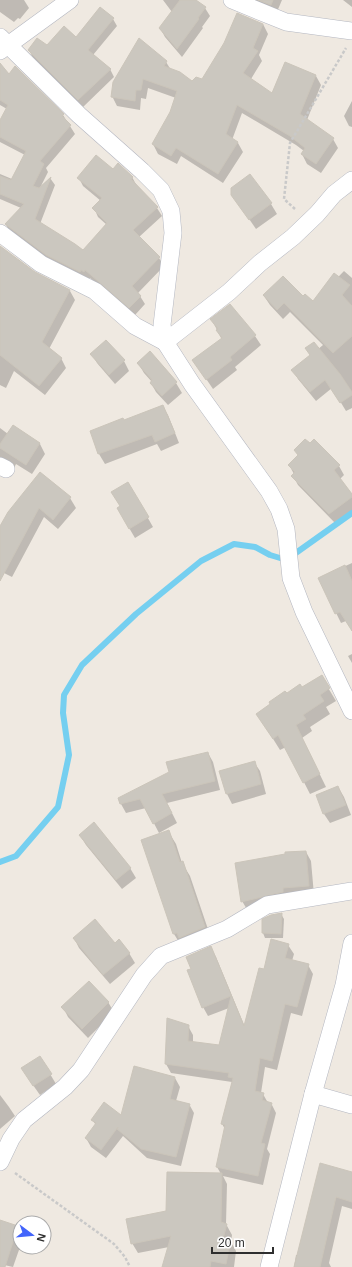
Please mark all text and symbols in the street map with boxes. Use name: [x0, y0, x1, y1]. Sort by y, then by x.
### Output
north arrow: [12, 1215, 52, 1255]
scale bar: [212, 1229, 273, 1255]
text: N: [35, 1232, 48, 1243]
text: 20 m: [218, 1236, 245, 1250]

